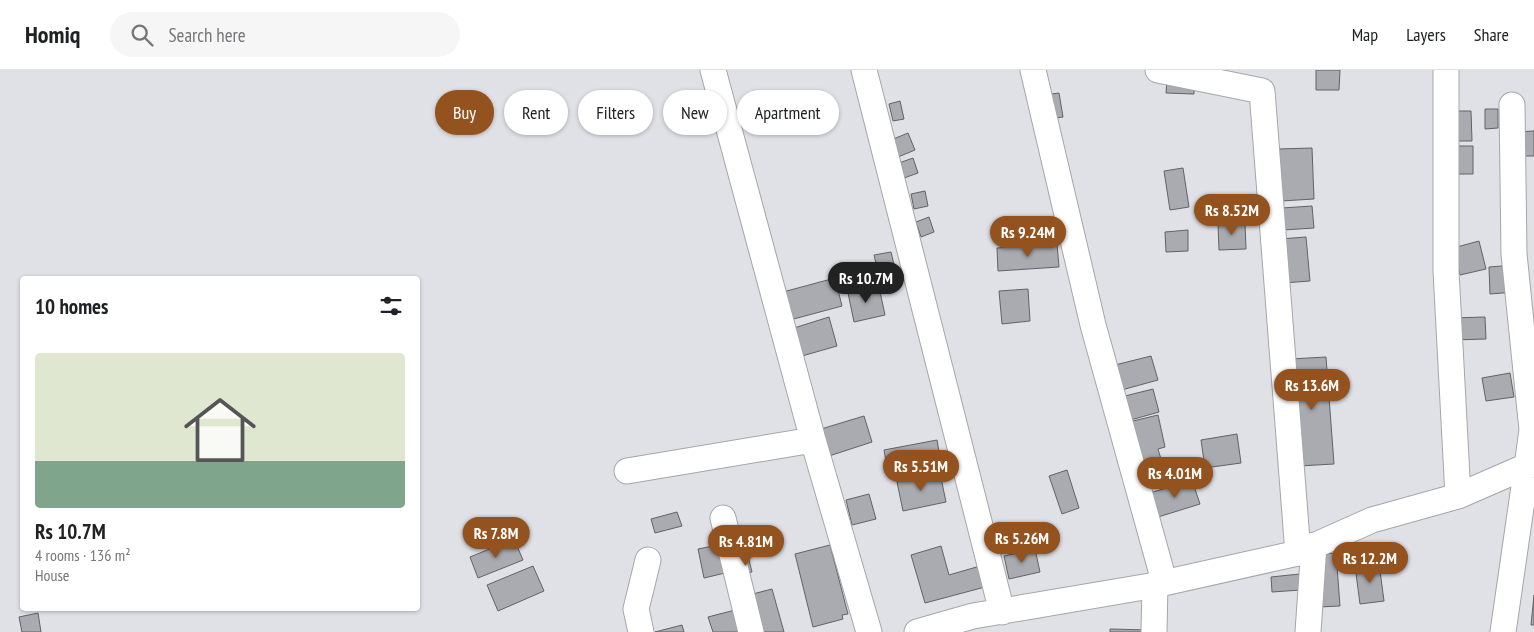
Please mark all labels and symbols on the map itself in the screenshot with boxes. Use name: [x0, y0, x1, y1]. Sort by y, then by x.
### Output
pin: Rs 8.52M: [1180, 194, 1284, 236]
pin: Rs 9.24M: [976, 216, 1080, 258]
pin: Rs 10.7M: [814, 262, 918, 304]
pin: Rs 13.6M: [1260, 368, 1364, 411]
pin: Rs 5.51M: [869, 450, 973, 492]
pin: Rs 4.01M: [1123, 456, 1227, 499]
pin: Rs 7.8M: [450, 516, 542, 559]
pin: Rs 5.26M: [970, 522, 1074, 564]
pin: Rs 4.81M: [694, 524, 798, 567]
pin: Rs 12.2M: [1318, 542, 1422, 584]

